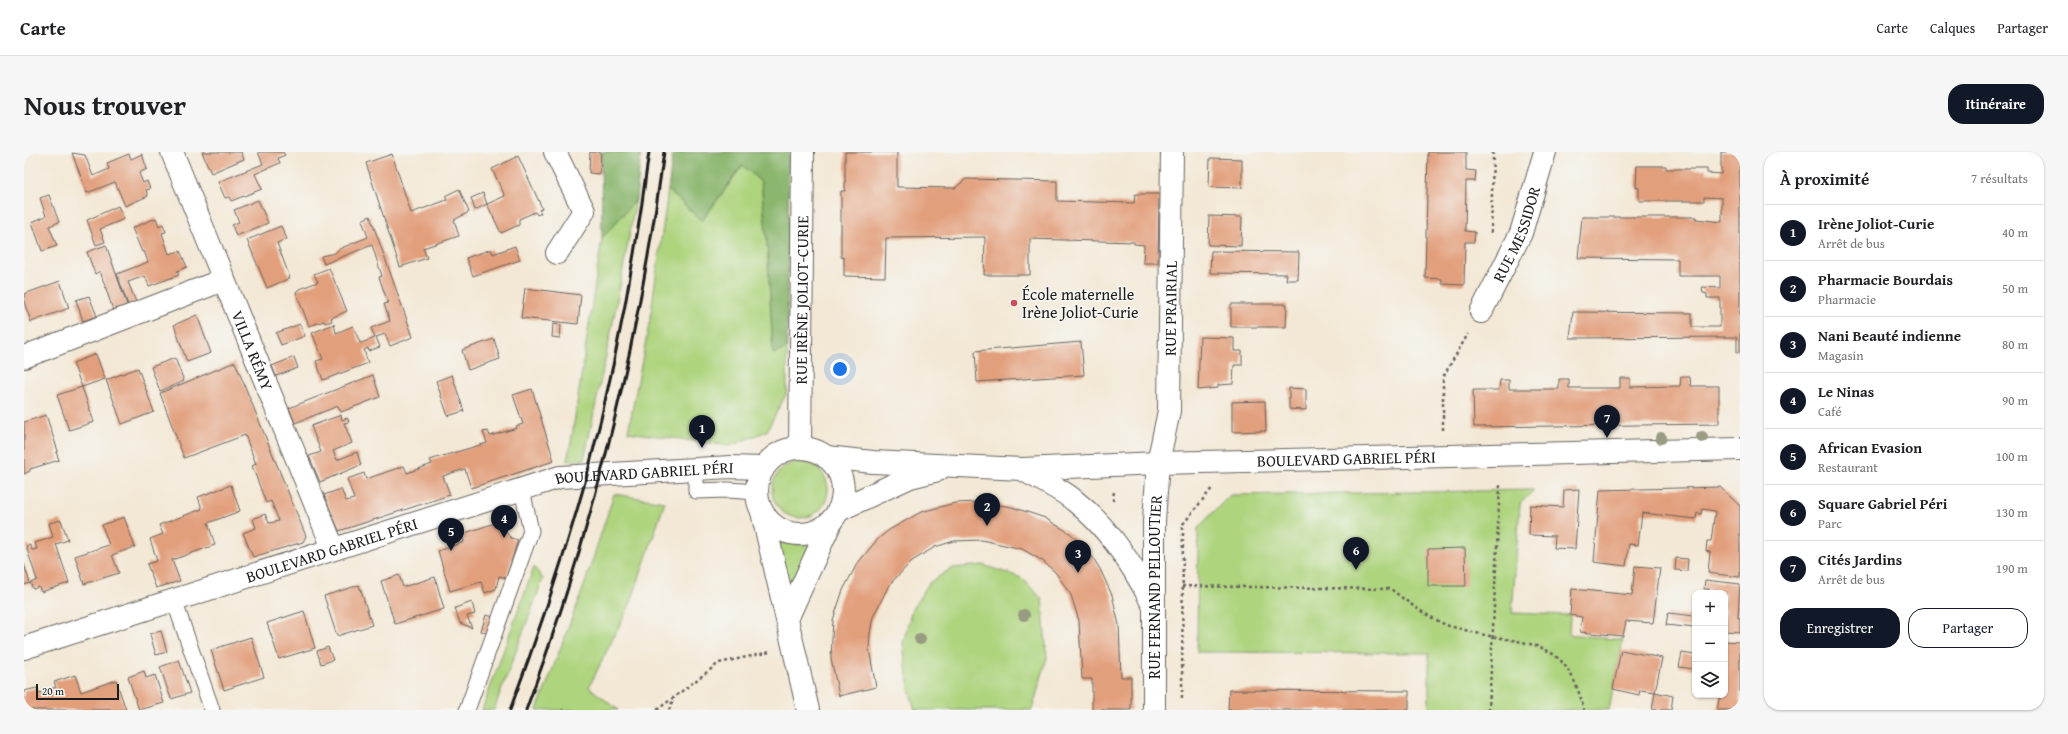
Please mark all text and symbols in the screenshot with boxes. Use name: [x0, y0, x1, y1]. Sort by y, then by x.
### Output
text: Carte: [20, 14, 66, 42]
text: Carte: [1876, 18, 1908, 38]
text: Calques: [1930, 18, 1975, 38]
text: Partager: [1997, 18, 2048, 38]
text: Nous trouver: [24, 84, 186, 125]
button: Itinéraire: [1948, 84, 2044, 124]
text: À proximité: [1780, 166, 1869, 191]
text: 7 résultats: [1971, 169, 2028, 188]
street label: RUE MESSIDOR: [1486, 182, 1546, 286]
text: Irène Joliot-Curie: [1818, 213, 1934, 234]
street label: RUE IRÈNE JOLIOT-CURIE: [789, 215, 814, 385]
text: 1: [1790, 223, 1796, 242]
text: 40 m: [2002, 223, 2028, 242]
text: Arrêt de bus: [1818, 234, 1885, 253]
street label: RUE PRAIRIAL: [1158, 260, 1183, 356]
text: Pharmacie Bourdais: [1818, 269, 1953, 290]
text: 2: [1790, 279, 1796, 298]
text: 50 m: [2002, 279, 2028, 298]
place label: École maternelle Irène Joliot-Curie: [1022, 282, 1138, 324]
text: Pharmacie: [1818, 290, 1876, 309]
marker: École maternelle Irène Joliot-Curie: [1009, 298, 1019, 308]
street label: VILLA RÉMY: [226, 307, 280, 394]
text: Nani Beauté indienne: [1818, 325, 1961, 346]
text: 3: [1790, 335, 1796, 354]
text: 80 m: [2002, 335, 2028, 354]
text: Magasin: [1818, 346, 1864, 365]
your location: [830, 359, 850, 379]
text: Le Ninas: [1818, 381, 1874, 402]
text: 4: [1790, 391, 1796, 410]
text: 90 m: [2002, 391, 2028, 410]
text: Café: [1818, 402, 1841, 421]
pin: 7: [1594, 405, 1620, 438]
pin: 1: [689, 415, 715, 448]
text: African Evasion: [1818, 437, 1922, 458]
street label: BOULEVARD GABRIEL PÉRI: [1257, 444, 1436, 473]
text: 5: [1790, 447, 1796, 466]
text: 100 m: [1996, 447, 2028, 466]
street label: BOULEVARD GABRIEL PÉRI: [552, 455, 734, 490]
text: Restaurant: [1818, 458, 1878, 477]
pin: 2: [974, 493, 1000, 526]
street label: RUE FERNAND PELLOUTIER: [1142, 493, 1168, 679]
text: Square Gabriel Péri: [1818, 493, 1947, 514]
text: 6: [1790, 503, 1796, 522]
text: 130 m: [1996, 503, 2028, 522]
pin: 4: [491, 505, 517, 538]
street label: BOULEVARD GABRIEL PÉRI: [243, 511, 421, 588]
text: Parc: [1818, 514, 1842, 533]
pin: 5: [438, 518, 464, 551]
pin: 6: [1343, 537, 1369, 570]
pin: 3: [1065, 540, 1091, 573]
text: Cités Jardins: [1818, 549, 1902, 570]
text: 7: [1790, 559, 1796, 578]
text: 190 m: [1996, 559, 2028, 578]
text: Arrêt de bus: [1818, 570, 1885, 589]
map controls: [1692, 590, 1728, 698]
button: +: [1692, 590, 1728, 626]
button: Enregistrer: [1780, 608, 1900, 648]
button: Partager: [1908, 608, 2028, 648]
button: −: [1692, 626, 1728, 662]
button: layers: [1692, 662, 1728, 698]
scale bar: [36, 682, 119, 701]
text: 20 m: [42, 683, 64, 699]

